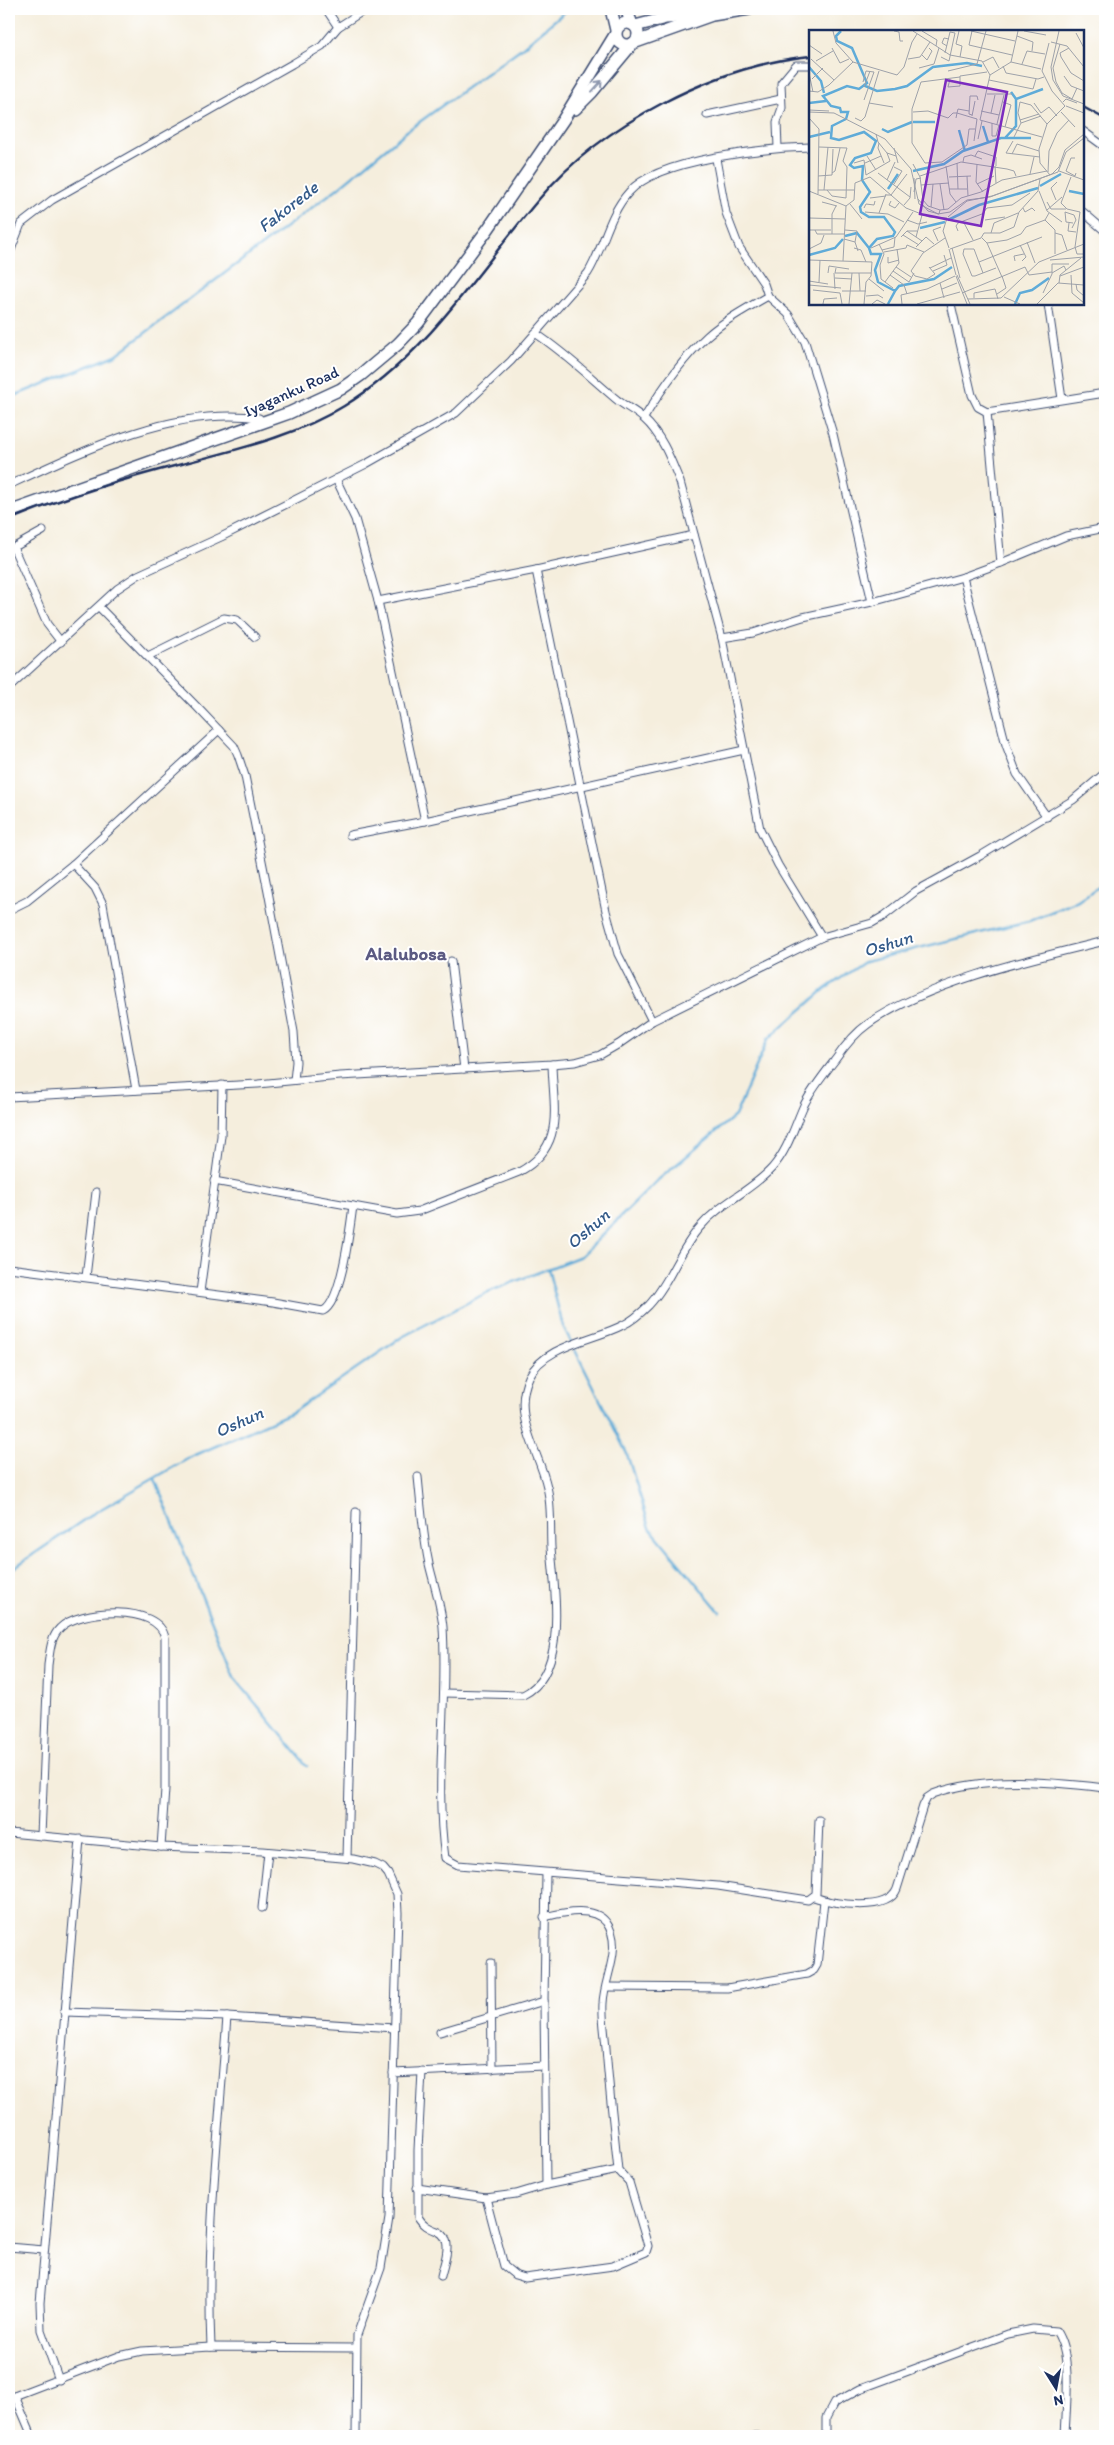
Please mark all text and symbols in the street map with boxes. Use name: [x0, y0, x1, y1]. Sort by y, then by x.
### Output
inset map: [809, 30, 1084, 305]
one-way arrow: [592, 80, 603, 93]
water label: Fakorede: [254, 176, 324, 237]
street label: Iyaganku Road: [241, 362, 342, 421]
water label: Oshun: [861, 926, 916, 962]
district label: Alalubosa: [364, 942, 448, 965]
water label: Oshun: [562, 1204, 615, 1254]
water label: Oshun: [211, 1401, 267, 1442]
north arrow: [1032, 2362, 1082, 2412]
text: N: [1052, 2391, 1065, 2410]

